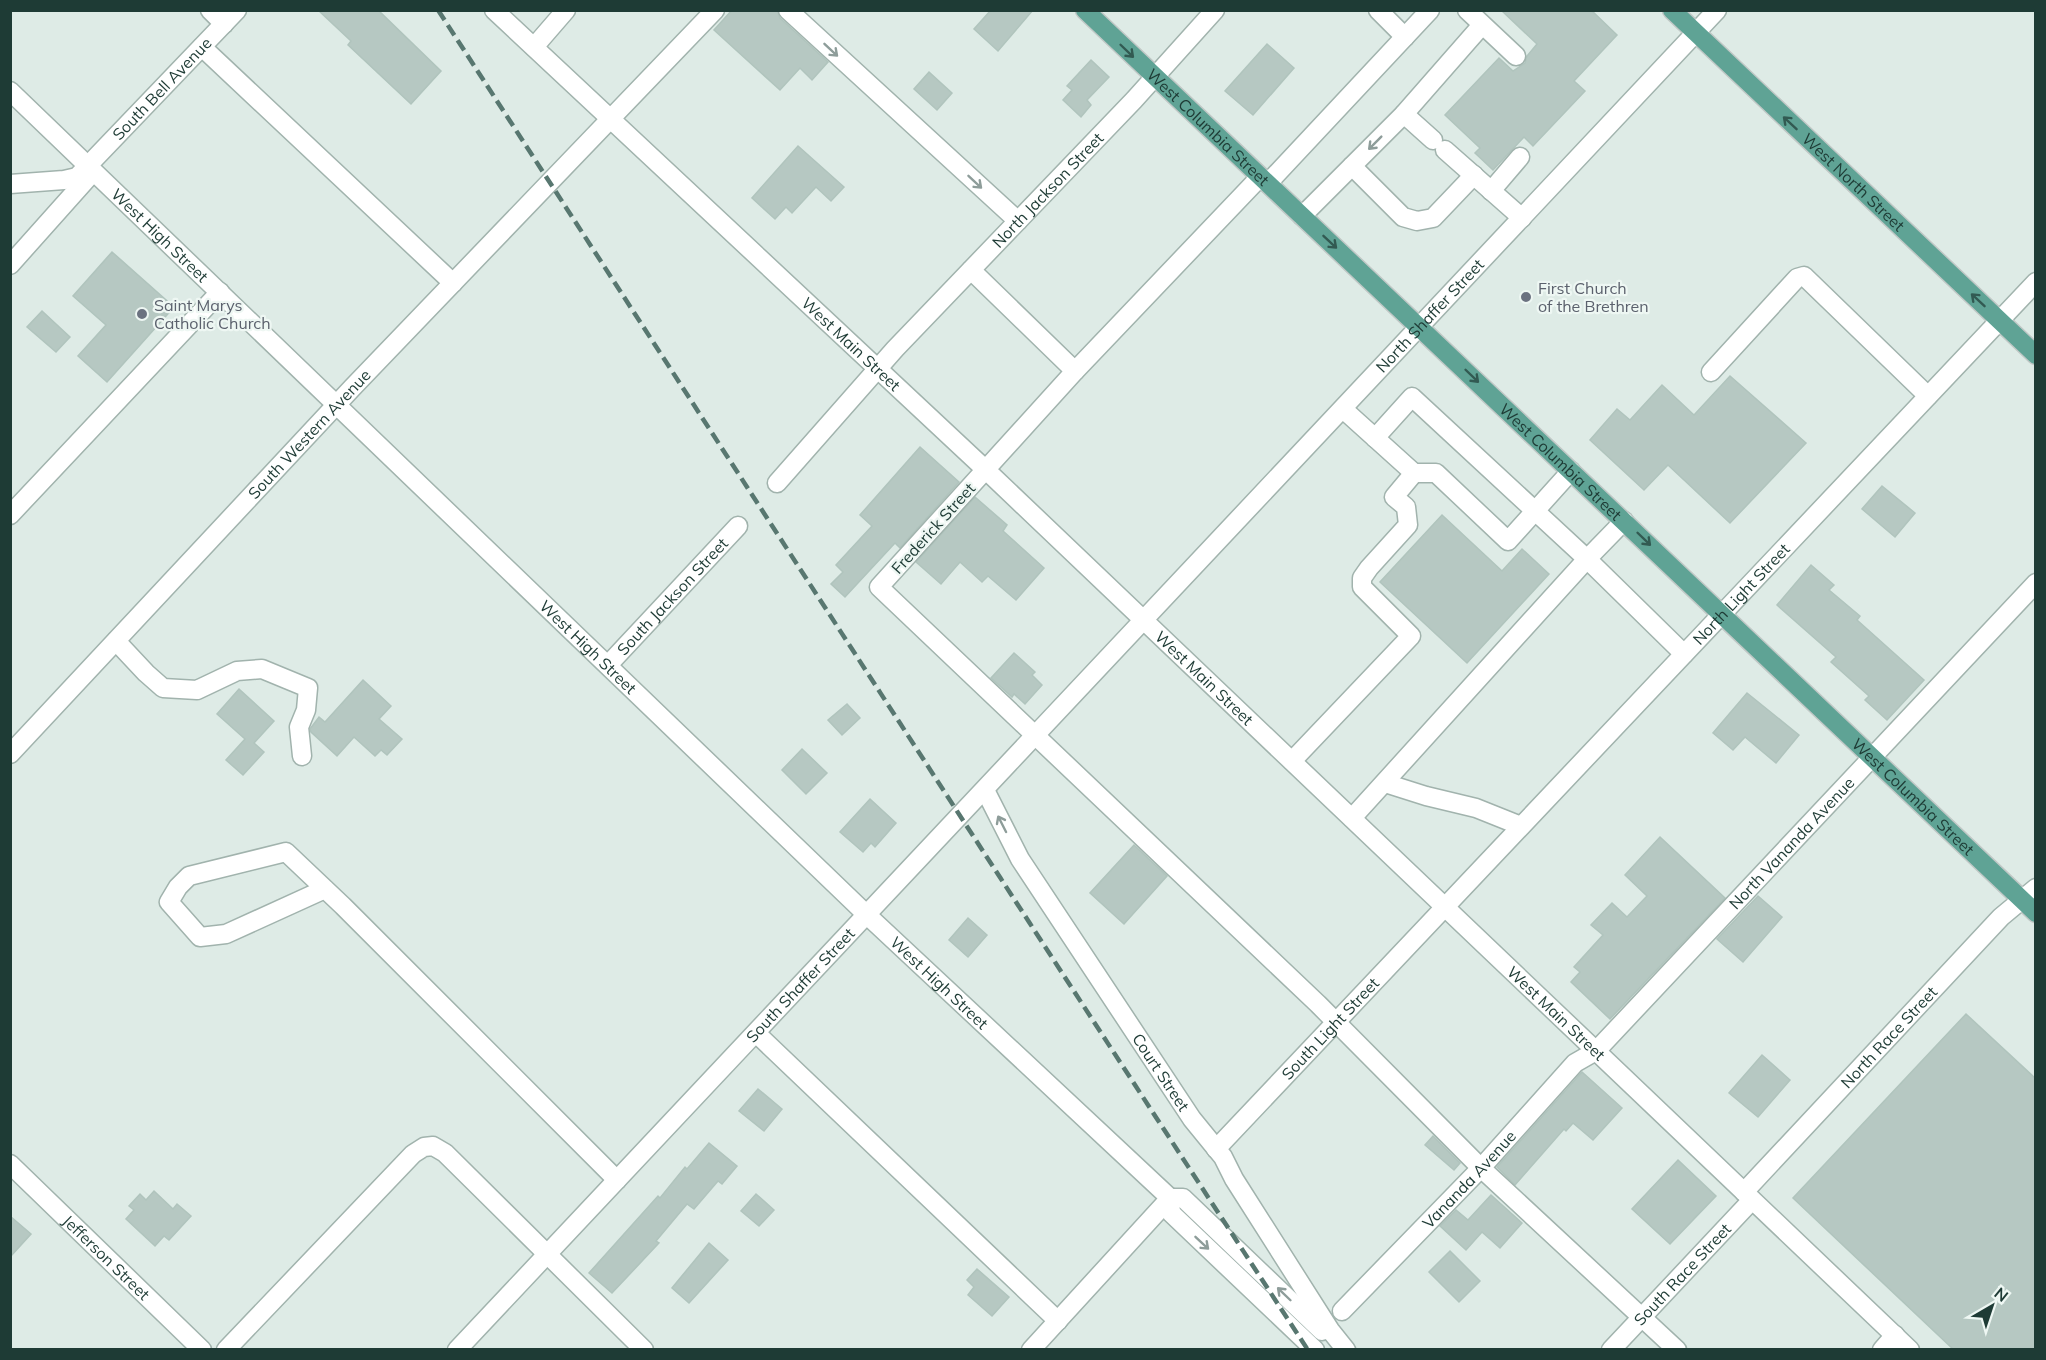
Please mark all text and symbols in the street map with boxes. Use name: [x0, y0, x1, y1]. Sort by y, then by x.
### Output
street label: South Bell Avenue: [108, 33, 216, 144]
one-way arrow: [823, 43, 838, 57]
one-way arrow: [1119, 44, 1134, 58]
street label: West Columbia Street: [1143, 64, 1274, 190]
one-way arrow: [1783, 115, 1798, 130]
street label: North Jackson Street: [988, 128, 1108, 252]
street label: West North Street: [1798, 129, 1909, 236]
one-way arrow: [1368, 136, 1383, 150]
one-way arrow: [967, 175, 982, 189]
street label: West High Street: [107, 184, 213, 287]
one-way arrow: [1322, 235, 1337, 249]
street label: North Shaffer Street: [1371, 254, 1488, 377]
place label: First Church of the Brethren: [1538, 278, 1649, 316]
marker: First Church of the Brethren: [1519, 290, 1533, 304]
street label: West Main Street: [798, 293, 905, 395]
one-way arrow: [1970, 293, 1985, 307]
place label: Saint Marys Catholic Church: [154, 295, 271, 333]
marker: Saint Marys Catholic Church: [135, 307, 149, 321]
street label: South Western Avenue: [244, 365, 375, 503]
one-way arrow: [1464, 369, 1479, 383]
street label: West Columbia Street: [1495, 399, 1626, 525]
street label: Frederick Street: [887, 478, 979, 578]
one-way arrow: [1636, 532, 1651, 547]
street label: South Jackson Street: [613, 533, 732, 659]
street label: North Light Street: [1688, 539, 1794, 649]
street label: West High Street: [535, 596, 641, 698]
street label: West Main Street: [1151, 626, 1258, 730]
street label: West Columbia Street: [1848, 734, 1979, 859]
street label: North Vananda Avenue: [1725, 773, 1858, 913]
one-way arrow: [996, 816, 1008, 834]
street label: South Shaffer Street: [742, 923, 859, 1046]
street label: West High Street: [886, 932, 993, 1034]
street label: West Main Street: [1503, 962, 1610, 1065]
street label: South Light Street: [1277, 973, 1383, 1084]
street label: North Race Street: [1836, 982, 1941, 1092]
street label: Court Street: [1128, 1030, 1194, 1115]
street label: Vananda Avenue: [1418, 1126, 1520, 1232]
street label: Jefferson Street: [58, 1210, 154, 1304]
street label: South Race Street: [1629, 1219, 1735, 1330]
one-way arrow: [1195, 1236, 1210, 1250]
north arrow: [1962, 1276, 2022, 1336]
text: N: [1990, 1283, 2012, 1306]
one-way arrow: [1277, 1287, 1292, 1301]

